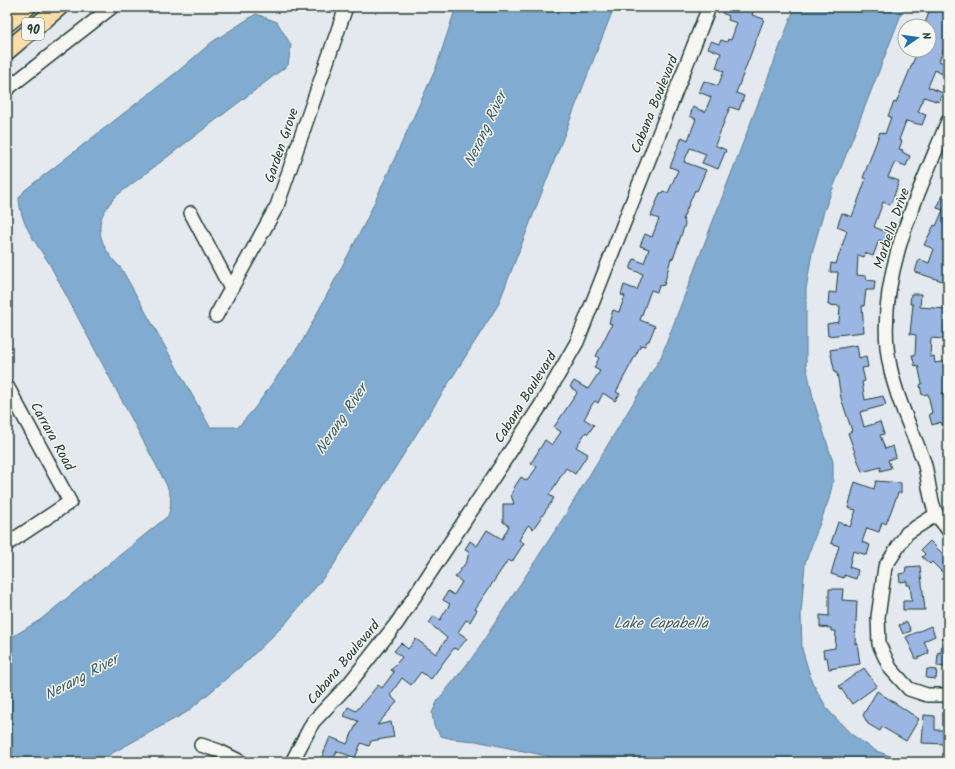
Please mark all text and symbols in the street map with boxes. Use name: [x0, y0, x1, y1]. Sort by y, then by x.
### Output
road number: 90: [22, 18, 44, 40]
north arrow: [897, 18, 937, 58]
text: N: [916, 31, 935, 41]
street label: Cabana Boulevard: [625, 51, 685, 157]
water label: Nerang River: [458, 85, 515, 171]
street label: Garden Grove: [259, 104, 305, 186]
street label: Marbella Drive: [868, 184, 916, 272]
street label: Cabana Boulevard: [489, 347, 563, 448]
water label: Nerang River: [309, 377, 376, 460]
street label: Carrara Road: [24, 398, 81, 476]
water label: Lake Capabella: [614, 612, 709, 636]
street label: Cabana Boulevard: [302, 615, 386, 710]
water label: Nerang River: [40, 647, 125, 707]

